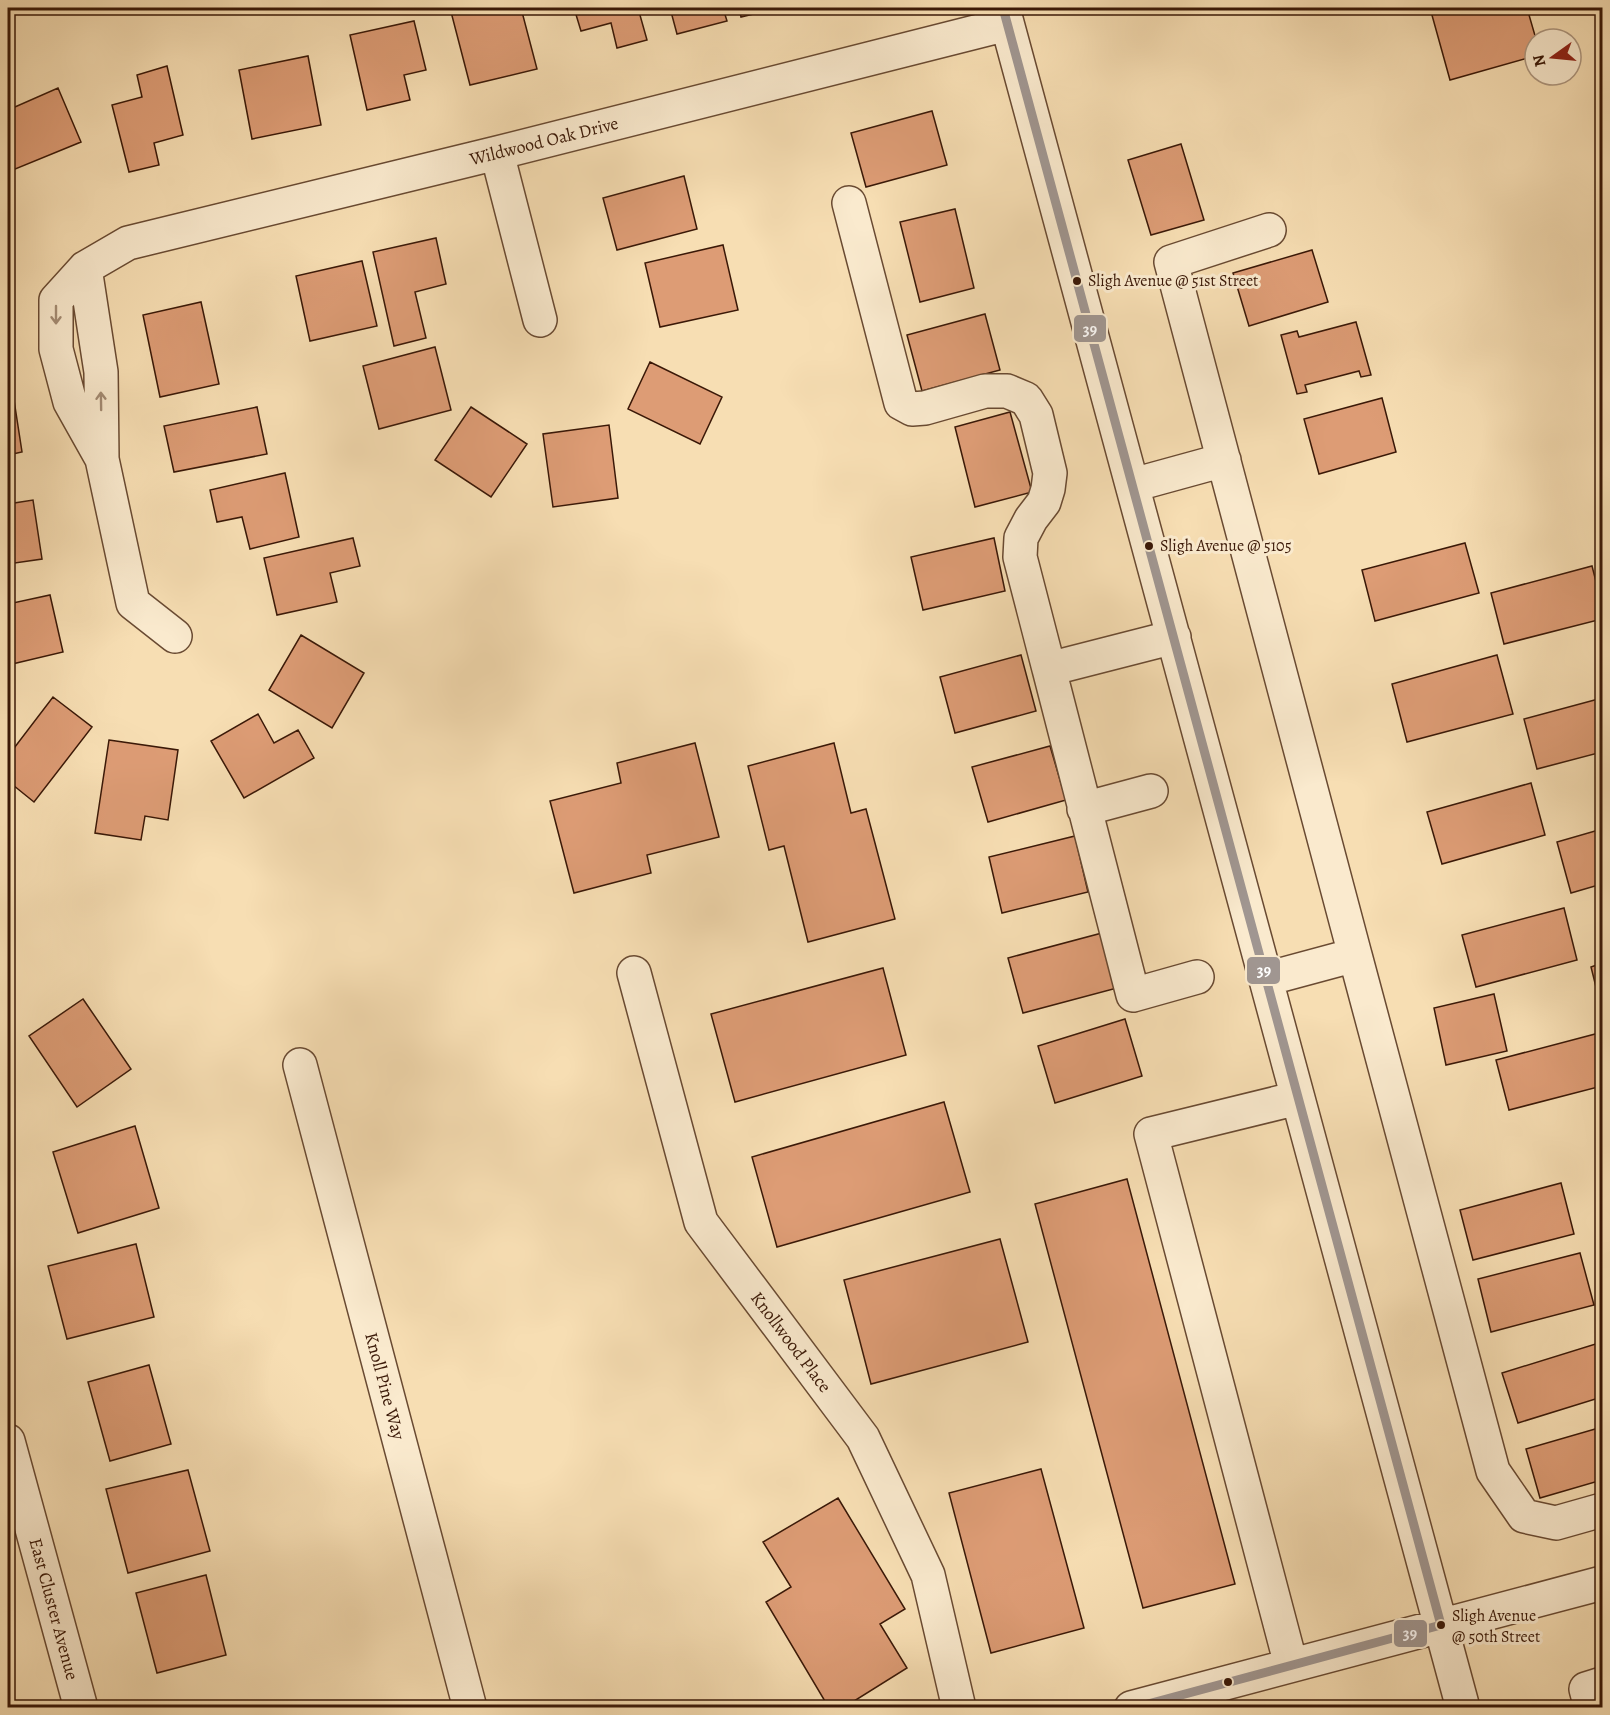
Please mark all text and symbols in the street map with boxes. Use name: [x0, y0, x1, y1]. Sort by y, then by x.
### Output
north arrow: [1523, 27, 1583, 87]
text: N: [1527, 52, 1552, 69]
street label: Wildwood Oak Drive: [466, 111, 621, 171]
place label: Sligh Avenue @ 51st Street: [1088, 270, 1258, 292]
marker: Sligh Avenue @ 51st Street: [1071, 275, 1083, 287]
one-way arrow: [50, 304, 62, 324]
line badge: 39: [1073, 314, 1107, 343]
text: 39: [1083, 319, 1097, 341]
one-way arrow: [95, 391, 107, 411]
place label: Sligh Avenue @ 5105: [1160, 535, 1292, 557]
marker: Sligh Avenue @ 5105: [1143, 540, 1155, 552]
line badge: 39: [1246, 956, 1281, 985]
text: 39: [1257, 960, 1271, 982]
street label: Knollwood Place: [745, 1287, 837, 1397]
street label: Knoll Pine Way: [359, 1330, 411, 1443]
street label: East Cluster Avenue: [24, 1535, 84, 1683]
place label: Sligh Avenue @ 50th Street: [1452, 1605, 1540, 1648]
line badge: 39: [1393, 1619, 1428, 1648]
marker: Sligh Avenue @ 50th Street: [1435, 1619, 1447, 1631]
text: 39: [1403, 1623, 1417, 1645]
unlabelled marker: [1222, 1676, 1234, 1688]

